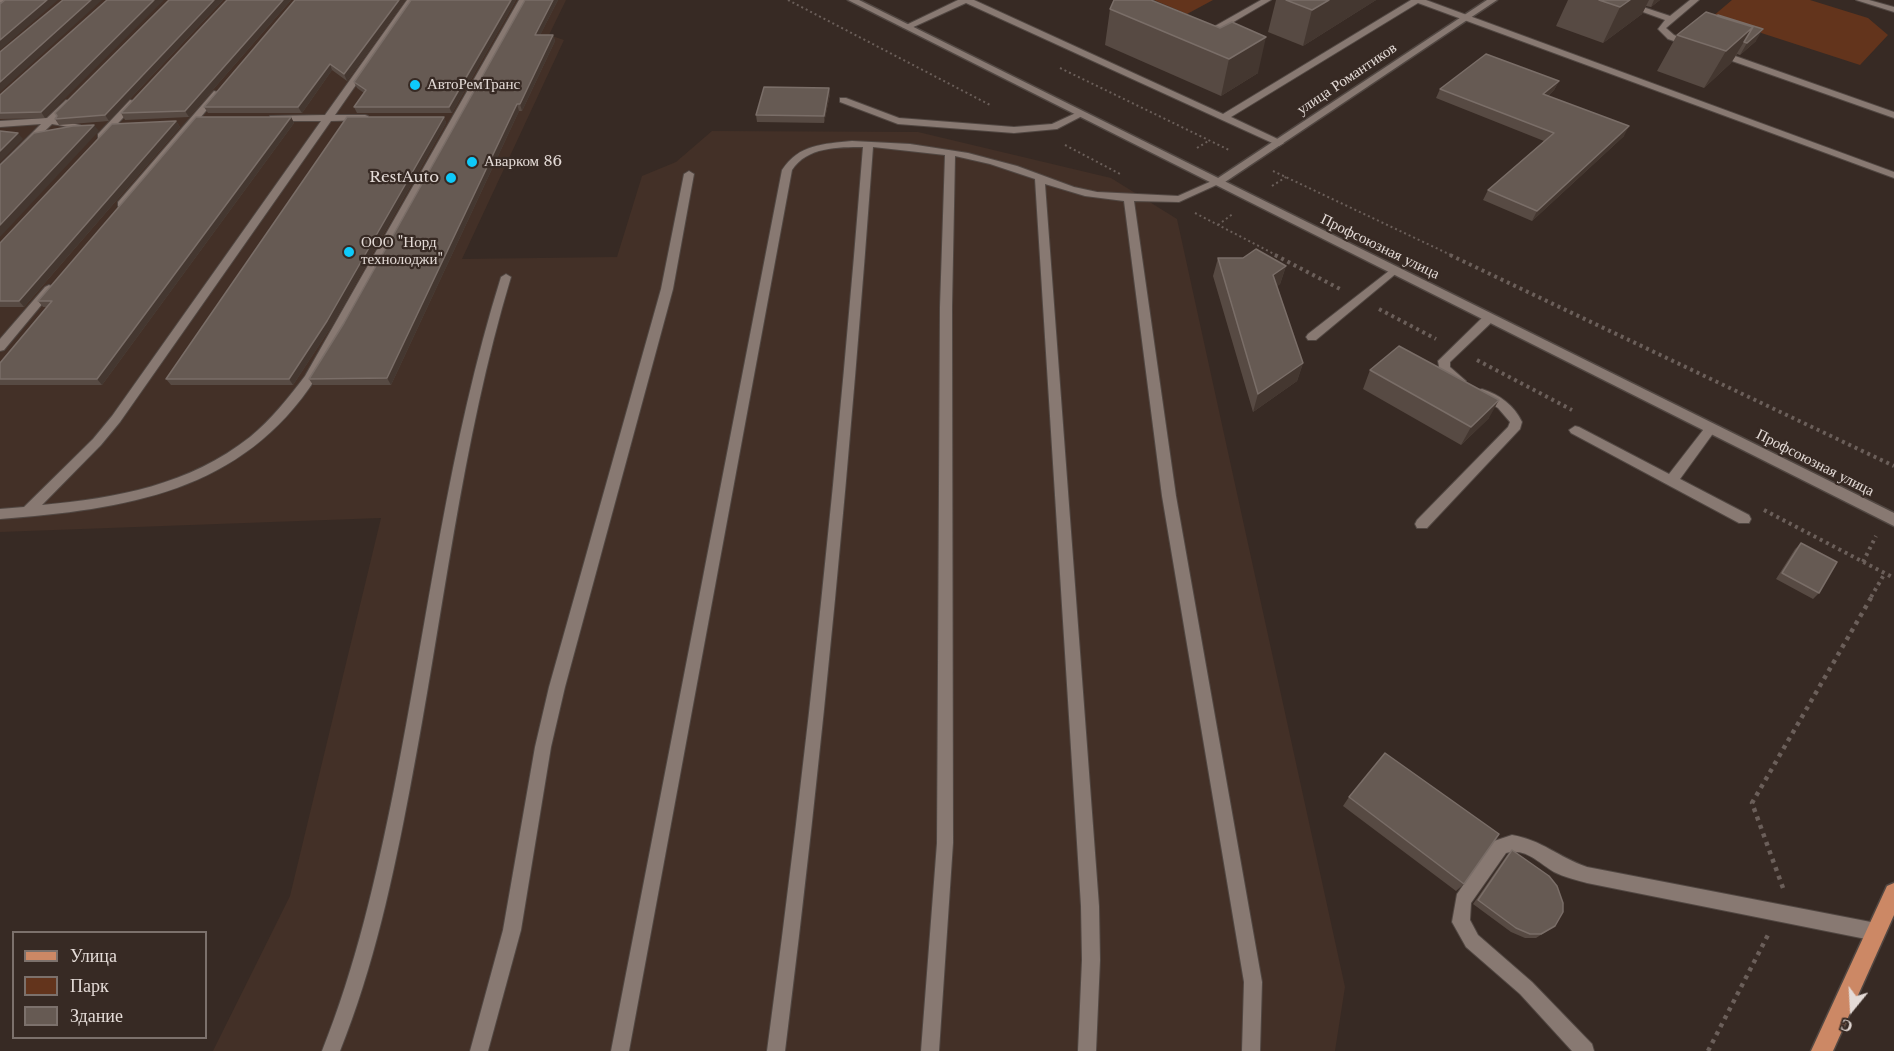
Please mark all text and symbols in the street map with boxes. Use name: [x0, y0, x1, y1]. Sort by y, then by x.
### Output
street label: улица Романтиков: [1294, 39, 1400, 119]
place label: АвтоРемТранс: [427, 76, 520, 94]
marker: АвтоРемТранс: [408, 78, 422, 92]
place label: Аварком 86: [484, 153, 562, 171]
marker: Аварком 86: [465, 155, 479, 169]
place label: RestAuto: [369, 169, 439, 187]
marker: RestAuto: [444, 171, 458, 185]
street label: Профсоюзная улица: [1318, 210, 1442, 284]
place label: ООО "Норд технолоджи": [361, 234, 443, 269]
marker: ООО "Норд технолоджи": [342, 245, 356, 259]
street label: Профсоюзная улица: [1753, 426, 1877, 500]
legend: [12, 931, 207, 1039]
text: Улица: [70, 945, 117, 967]
text: Парк: [70, 975, 109, 997]
north arrow: [1822, 979, 1882, 1039]
text: Здание: [70, 1005, 123, 1027]
text: С: [1838, 1015, 1855, 1037]

